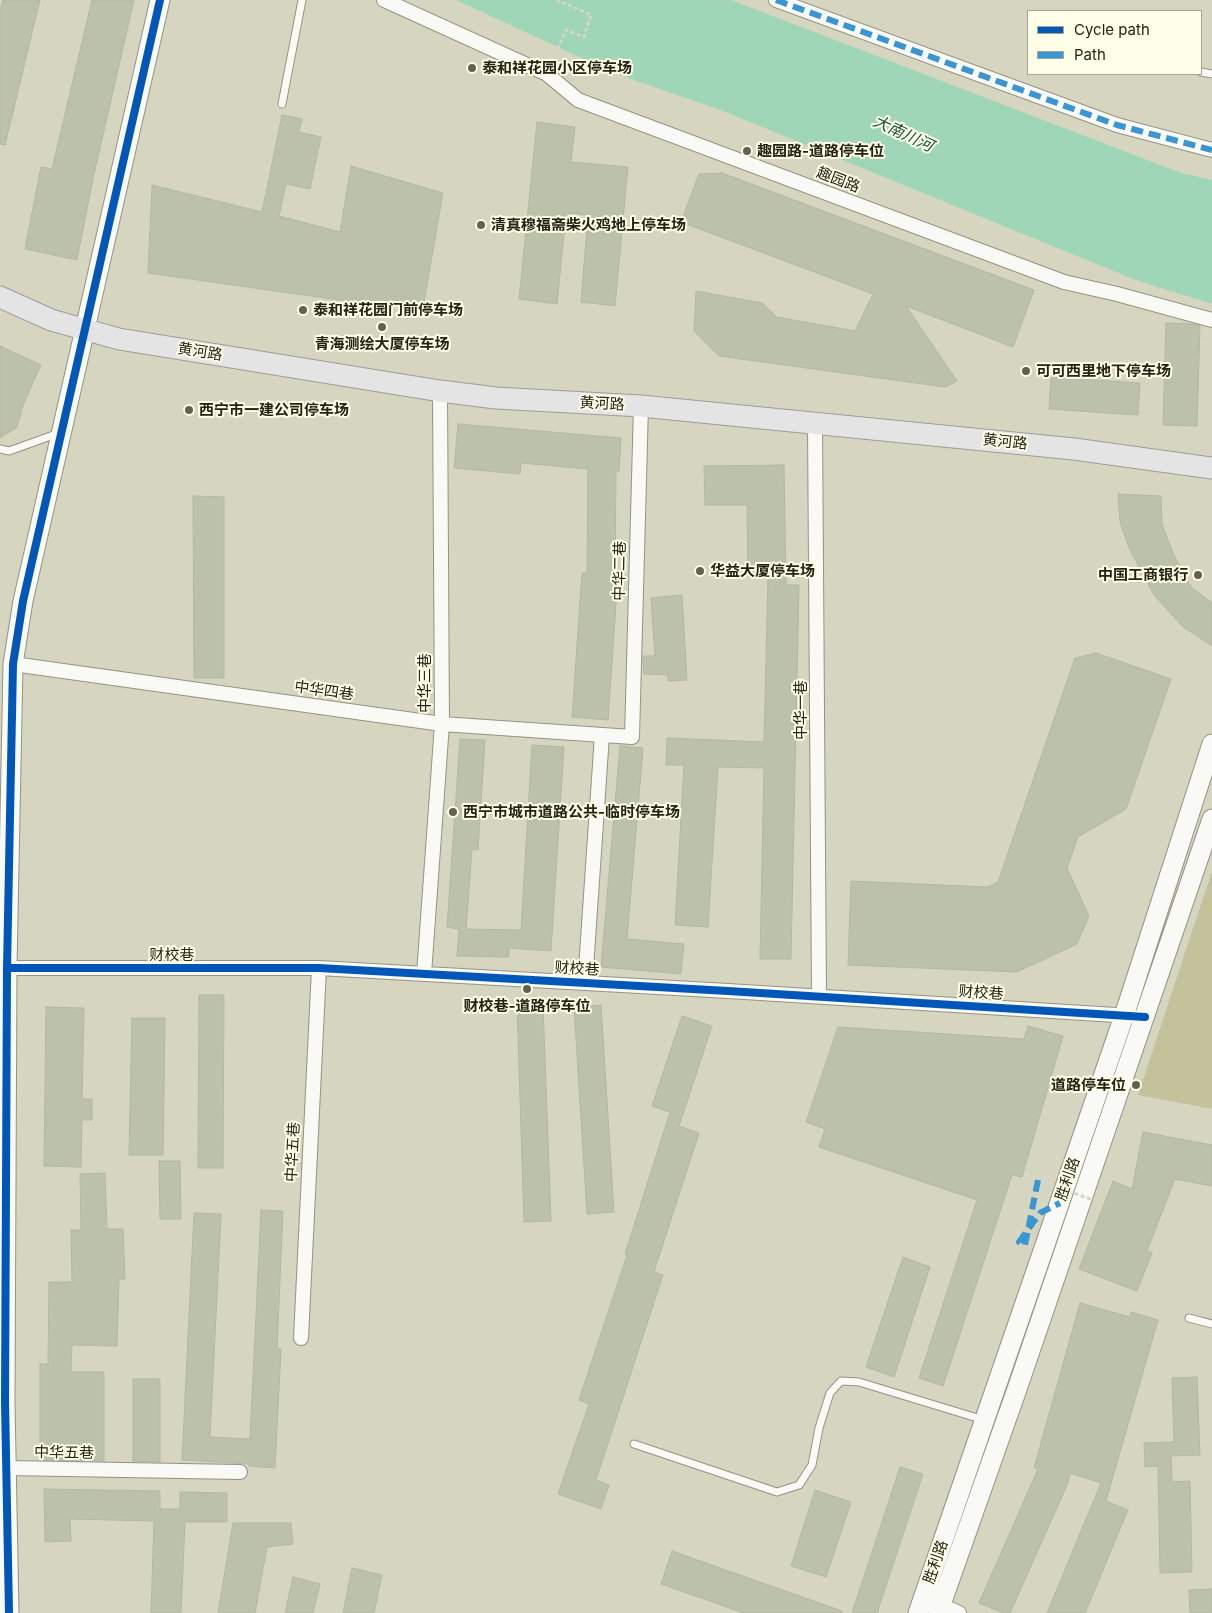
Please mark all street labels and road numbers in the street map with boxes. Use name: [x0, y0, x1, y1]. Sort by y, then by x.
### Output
street label: 趣园路: [814, 164, 862, 196]
street label: 黄河路: [176, 340, 224, 364]
street label: 黄河路: [579, 394, 625, 414]
street label: 黄河路: [982, 431, 1028, 453]
street label: 中华二巷: [610, 541, 630, 601]
street label: 中华三巷: [416, 653, 434, 713]
street label: 中华四巷: [293, 678, 355, 704]
street label: 中华一巷: [792, 680, 810, 740]
street label: 财校巷: [150, 946, 194, 964]
street label: 财校巷: [554, 959, 600, 979]
street label: 财校巷: [958, 982, 1004, 1004]
street label: 中华五巷: [282, 1122, 304, 1182]
street label: 胜利路: [1052, 1155, 1084, 1203]
street label: 中华五巷: [34, 1443, 94, 1463]
street label: 胜利路: [920, 1538, 952, 1586]

